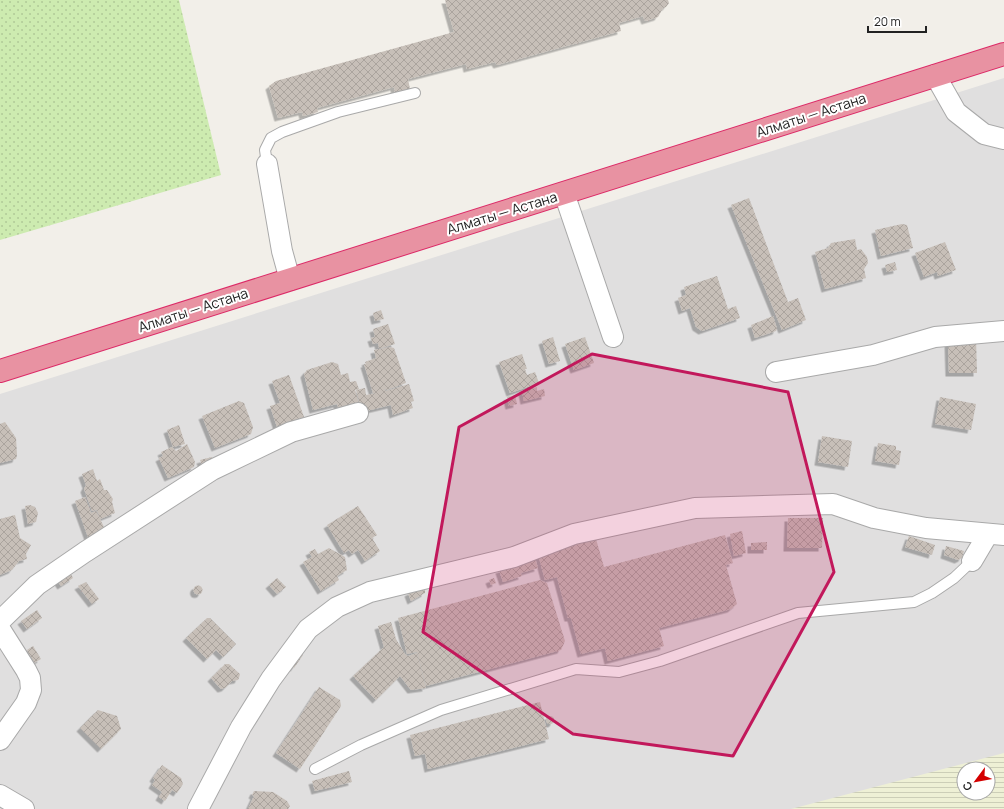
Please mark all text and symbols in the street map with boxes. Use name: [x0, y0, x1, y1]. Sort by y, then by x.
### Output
scale bar: [868, 8, 926, 34]
text: 20 m: [874, 13, 901, 30]
street label: Алматы — Астана: [753, 88, 868, 141]
street label: Алматы — Астана: [444, 187, 559, 238]
street label: Алматы — Астана: [135, 283, 250, 336]
north arrow: [956, 761, 996, 801]
text: С: [959, 779, 976, 794]

